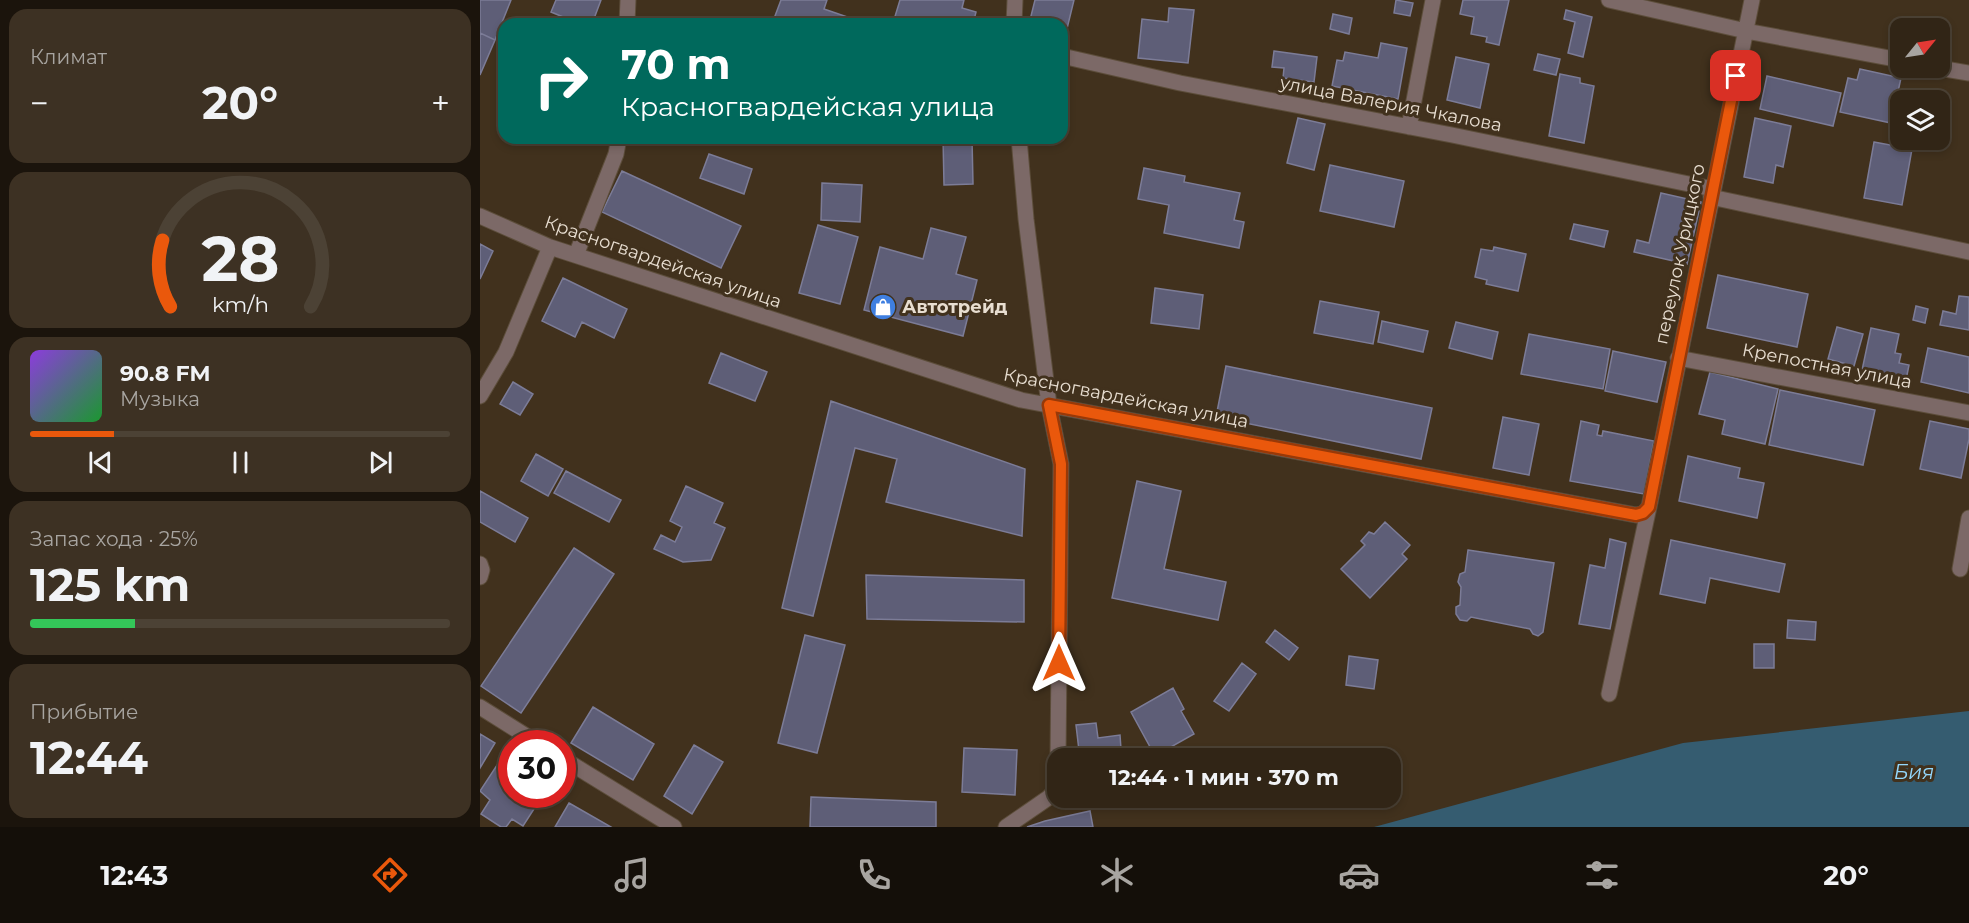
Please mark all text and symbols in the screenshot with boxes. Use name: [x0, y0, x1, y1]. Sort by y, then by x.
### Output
north arrow: [1890, 18, 1950, 78]
map controls: [1890, 18, 1950, 150]
text: 70 m: [621, 38, 731, 90]
icon: right: [522, 42, 600, 120]
text: Климат: [30, 45, 107, 69]
pin: [1710, 50, 1761, 101]
icon: arrive: [1719, 59, 1752, 92]
street label: улица Валерия Чкалова: [1277, 71, 1504, 136]
text: 20°: [202, 75, 278, 130]
text: −: [30, 83, 49, 123]
text: +: [431, 83, 450, 123]
text: Красногвардейская улица: [621, 90, 995, 123]
button: layers: [1890, 90, 1950, 150]
street label: переулок Урицкого: [1650, 162, 1710, 346]
street label: Красногвардейская улица: [542, 211, 784, 313]
text: 28: [201, 221, 279, 297]
text: km/h: [211, 292, 269, 318]
shop icon: Автотрейд: [868, 292, 898, 322]
place label: Автотрейд: [902, 296, 1008, 318]
street label: Крепостная улица: [1740, 339, 1914, 393]
text: 90.8 FM: [120, 360, 210, 387]
street label: Красногвардейская улица: [1002, 363, 1250, 433]
text: Музыка: [120, 387, 200, 411]
icon: previous: [84, 446, 117, 479]
icon: pause: [224, 446, 257, 479]
icon: next: [364, 446, 397, 479]
text: Запас хода · 25%: [30, 527, 198, 551]
text: 125 km: [30, 557, 190, 612]
position arrow: [1027, 631, 1091, 695]
text: Прибытие: [30, 700, 138, 724]
text: 12:44: [30, 730, 148, 785]
speed limit sign: 30: [498, 730, 576, 808]
water label: Бия: [1894, 760, 1934, 784]
text: 12:44 · 1 мин · 370 m: [1109, 764, 1339, 791]
icon: directions: [369, 854, 411, 896]
icon: music: [611, 854, 653, 896]
icon: phone: [853, 854, 895, 896]
icon: climate: [1096, 854, 1138, 896]
icon: car: [1338, 854, 1380, 896]
icon: filters: [1581, 854, 1623, 896]
text: 12:43: [100, 859, 168, 892]
text: 20°: [1823, 859, 1869, 892]

